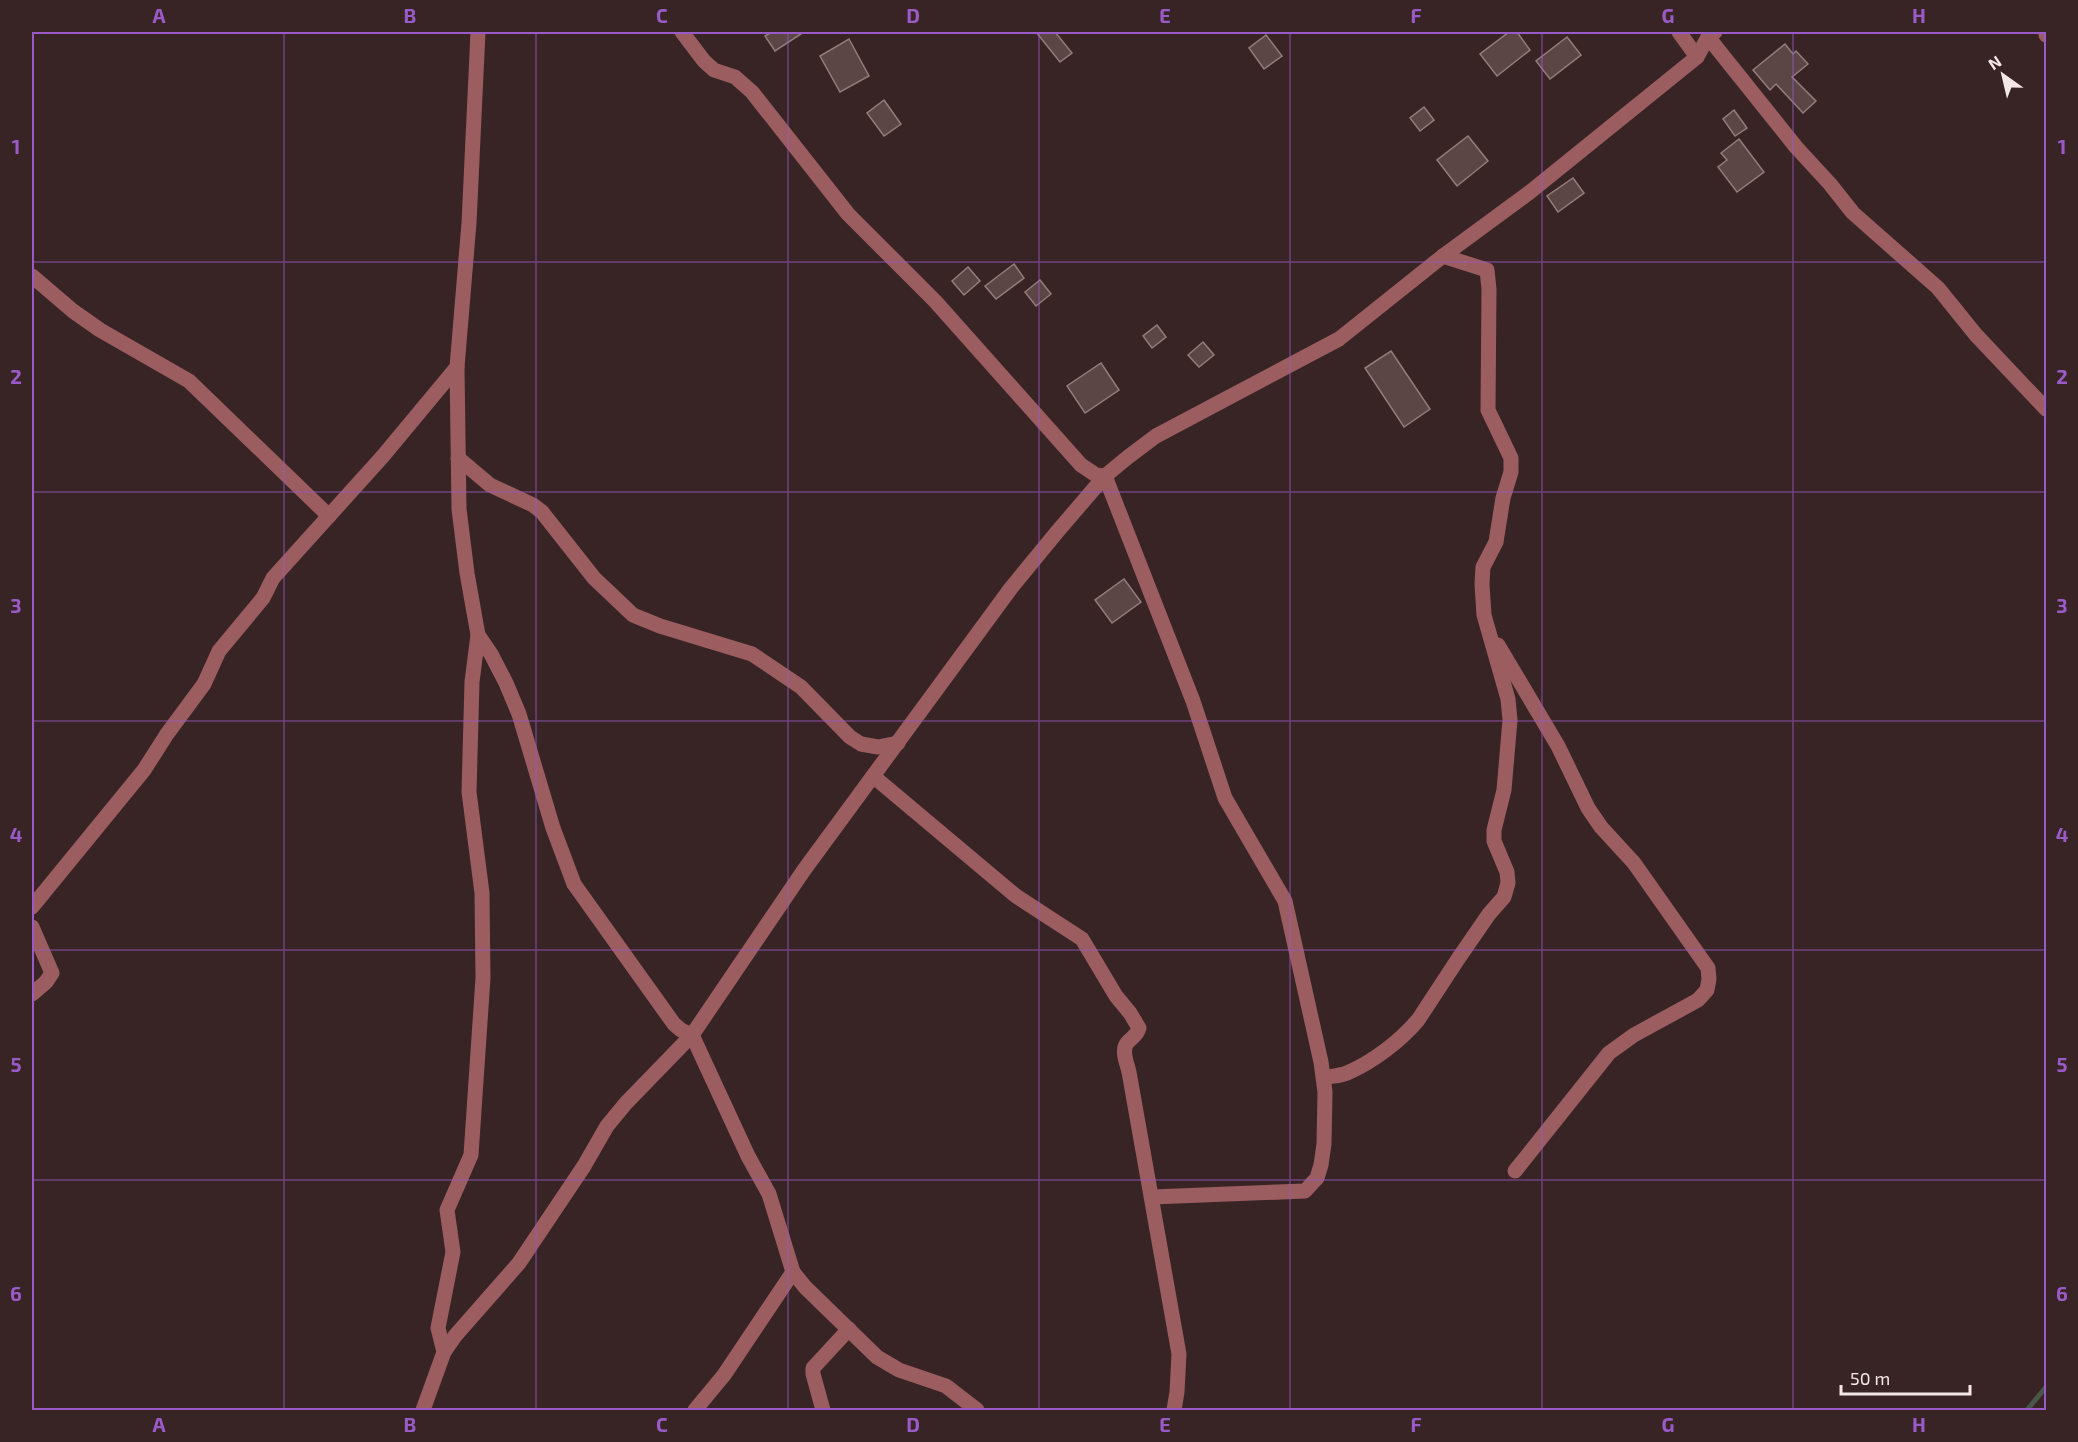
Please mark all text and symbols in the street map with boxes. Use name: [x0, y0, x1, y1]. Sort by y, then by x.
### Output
text: A: [152, 3, 166, 27]
text: B: [404, 3, 416, 27]
text: C: [656, 3, 668, 27]
text: D: [906, 3, 920, 27]
text: E: [1159, 3, 1171, 27]
text: F: [1410, 3, 1422, 27]
text: G: [1662, 3, 1674, 27]
text: H: [1912, 3, 1926, 27]
north arrow: [1973, 45, 2033, 105]
text: N: [1984, 51, 2004, 73]
text: 1: [12, 134, 20, 158]
text: 1: [2058, 134, 2066, 158]
text: 2: [10, 364, 22, 388]
text: 2: [2056, 364, 2068, 388]
text: 3: [10, 593, 22, 617]
text: 3: [2056, 593, 2068, 617]
text: 4: [10, 822, 23, 846]
text: 4: [2056, 822, 2069, 846]
text: 5: [10, 1052, 22, 1076]
text: 5: [2056, 1052, 2068, 1076]
text: 6: [10, 1281, 22, 1305]
text: 6: [2056, 1281, 2068, 1305]
scale bar: [1841, 1358, 1970, 1396]
text: 50 m: [1850, 1367, 1890, 1389]
text: A: [152, 1412, 166, 1436]
text: B: [404, 1412, 416, 1436]
text: C: [656, 1412, 668, 1436]
text: D: [906, 1412, 920, 1436]
text: E: [1159, 1412, 1171, 1436]
text: F: [1410, 1412, 1422, 1436]
text: G: [1662, 1412, 1674, 1436]
text: H: [1912, 1412, 1926, 1436]

